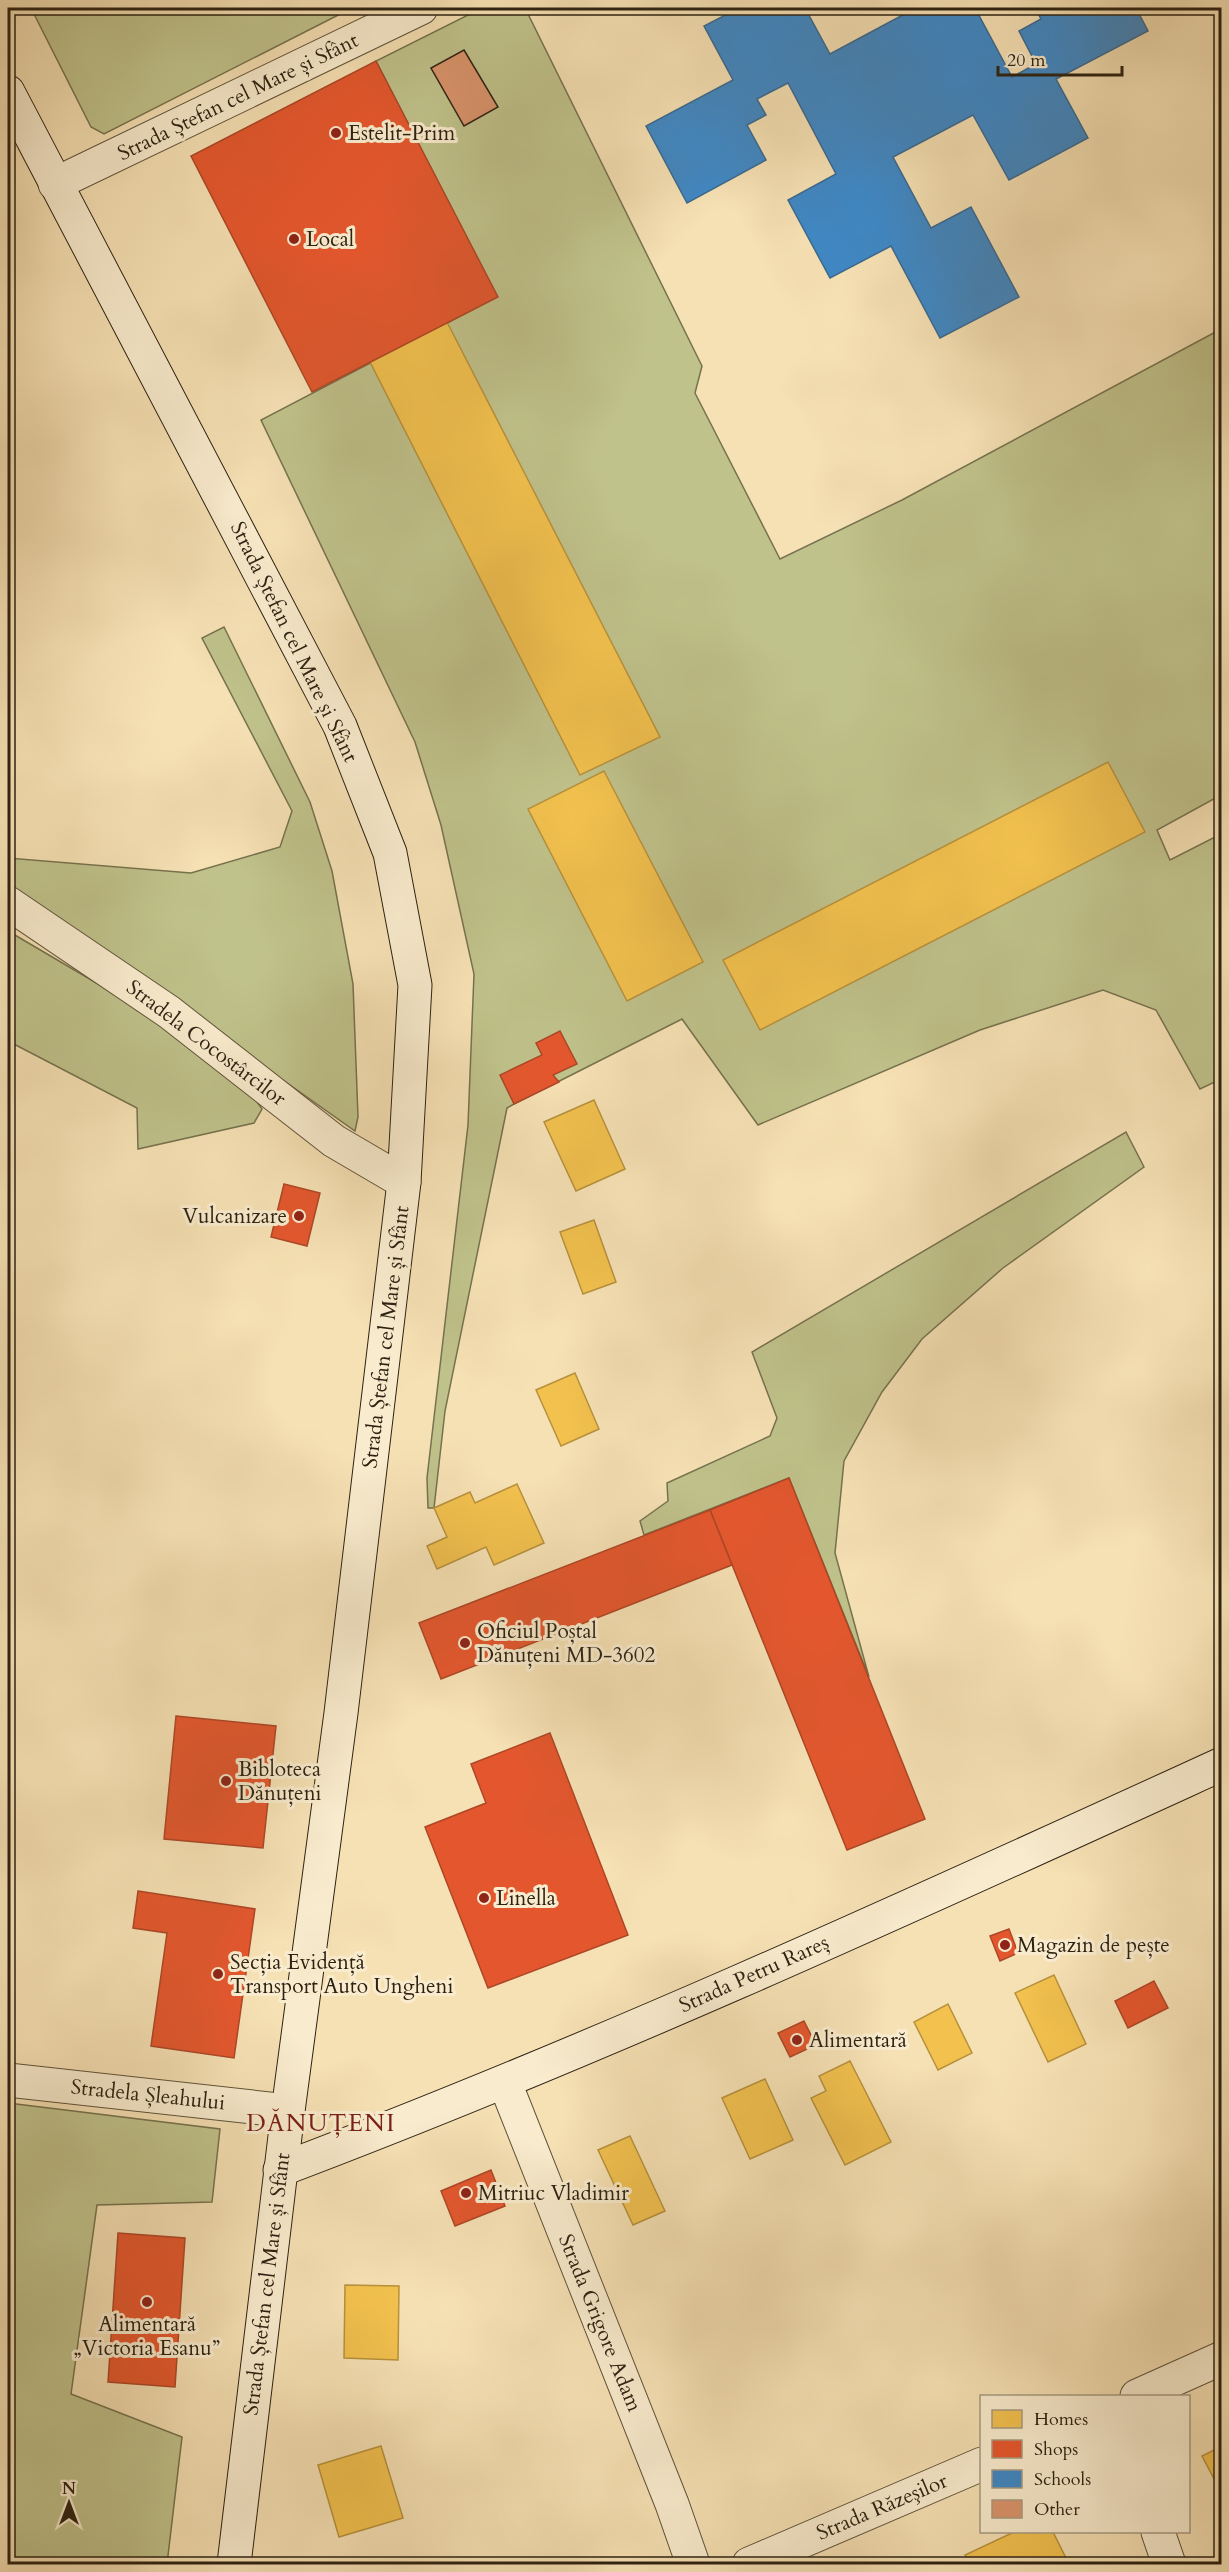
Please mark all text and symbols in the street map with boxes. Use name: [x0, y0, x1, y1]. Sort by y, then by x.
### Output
street label: Strada Ștefan cel Mare și Sfânt: [113, 26, 364, 168]
scale bar: [998, 39, 1122, 77]
text: 20 m: [1007, 48, 1046, 73]
place label: Estelit-Prim: [348, 119, 455, 148]
marker: Estelit-Prim: [329, 126, 343, 140]
place label: Local: [306, 225, 354, 254]
marker: Local: [287, 232, 301, 246]
street label: Strada Ștefan cel Mare și Sfânt: [223, 517, 365, 768]
street label: Stradela Cocostârcilor: [120, 973, 292, 1113]
place label: Vulcanizare: [183, 1202, 287, 1231]
street label: Strada Ștefan cel Mare și Sfânt: [355, 1204, 417, 1470]
marker: Vulcanizare: [292, 1209, 306, 1223]
place label: Oficiul Poștal Dănuțeni MD-3602: [477, 1617, 656, 1670]
marker: Oficiul Poștal Dănuțeni MD-3602: [458, 1636, 472, 1650]
place label: Bibloteca Dănuțeni: [238, 1755, 322, 1808]
marker: Bibloteca Dănuțeni: [219, 1774, 233, 1788]
place label: Linella: [496, 1884, 556, 1913]
marker: Linella: [477, 1891, 491, 1905]
street label: Strada Petru Rareș: [675, 1928, 833, 2020]
place label: Magazin de pește: [1017, 1931, 1170, 1960]
marker: Magazin de pește: [998, 1938, 1012, 1952]
place label: Secția Evidență Transport Auto Ungheni: [230, 1948, 453, 2001]
marker: Secția Evidență Transport Auto Ungheni: [211, 1967, 225, 1981]
place label: Alimentară: [809, 2026, 907, 2055]
marker: Alimentară: [790, 2033, 804, 2047]
street label: Stradela Șleahului: [69, 2072, 227, 2118]
district label: DĂNUȚENI: [246, 2107, 396, 2140]
street label: Strada Ștefan cel Mare și Sfânt: [236, 2151, 298, 2417]
place label: Mitriuc Vladimir: [478, 2179, 629, 2208]
marker: Mitriuc Vladimir: [459, 2186, 473, 2200]
street label: Strada Grigore Adam: [551, 2230, 649, 2416]
marker: Alimentară „Victoria Esanu”: [140, 2295, 154, 2309]
place label: Alimentară „Victoria Esanu”: [74, 2310, 220, 2363]
legend: [980, 2395, 1190, 2533]
text: Homes: [1034, 2407, 1088, 2432]
text: Shops: [1034, 2437, 1078, 2462]
street label: Strada Răzeşilor: [812, 2466, 952, 2548]
text: Schools: [1034, 2467, 1091, 2492]
north arrow: [39, 2473, 99, 2533]
text: N: [62, 2478, 76, 2500]
text: Other: [1034, 2497, 1080, 2522]

